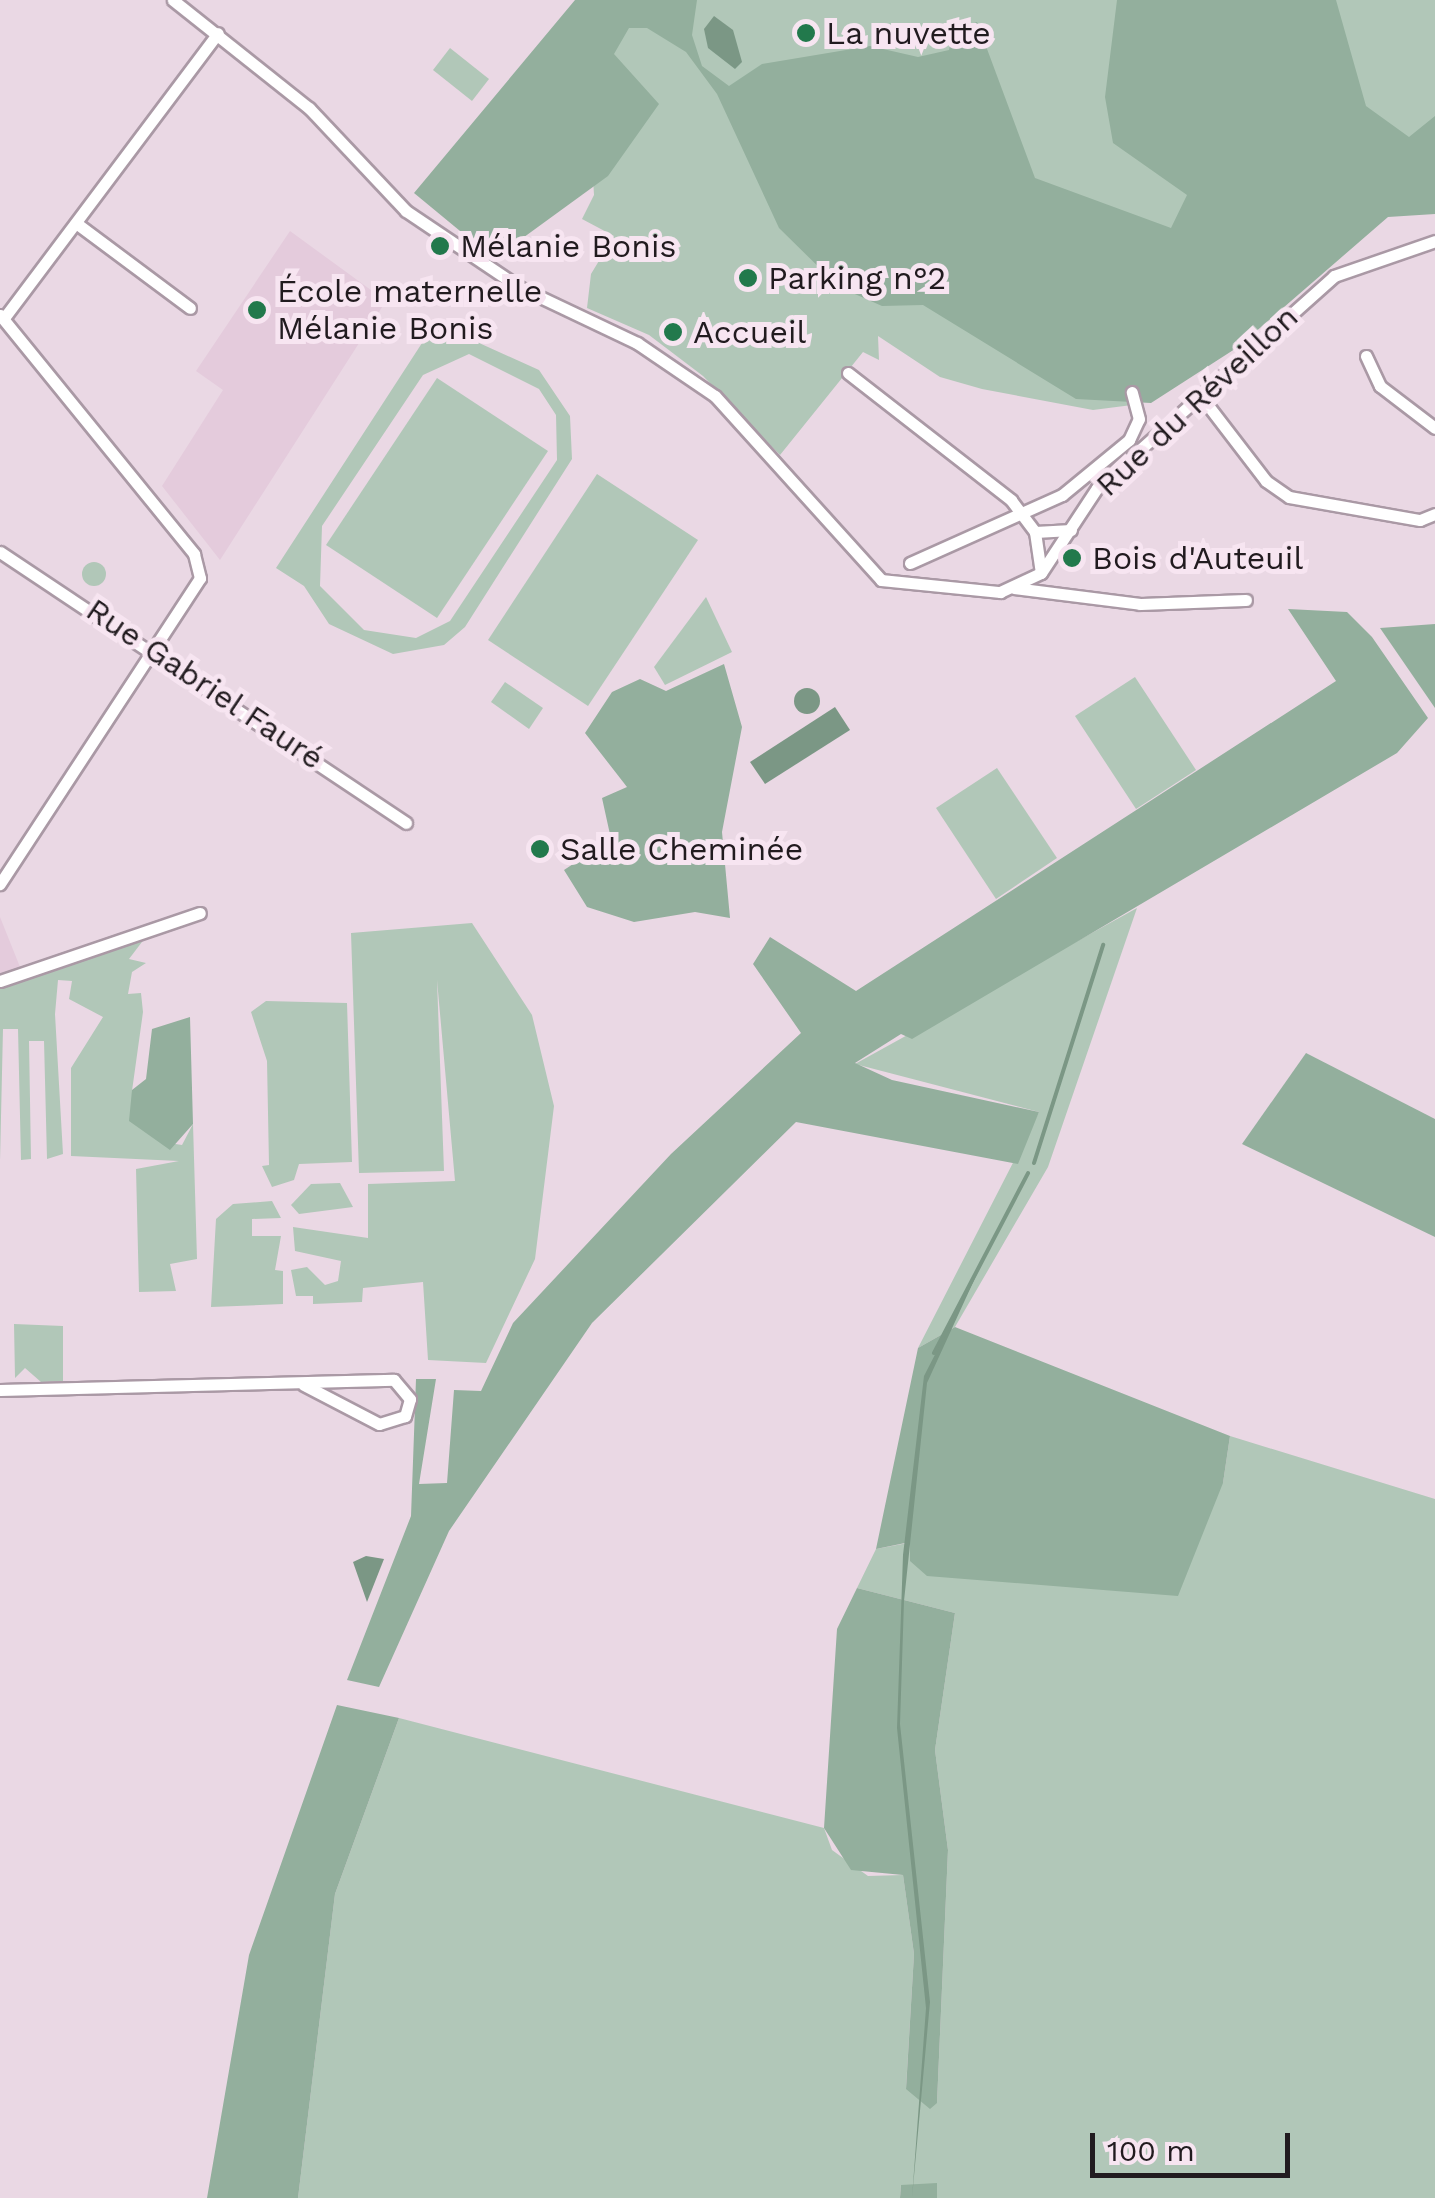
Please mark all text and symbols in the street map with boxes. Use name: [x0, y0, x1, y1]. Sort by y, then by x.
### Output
place label: La nuvette: [826, 14, 992, 52]
marker: La nuvette: [795, 22, 817, 44]
place label: Mélanie Bonis: [460, 227, 676, 265]
marker: Mélanie Bonis: [429, 235, 451, 257]
place label: Parking n°2: [768, 259, 946, 297]
marker: Parking n°2: [737, 267, 759, 289]
place label: École maternelle Mélanie Bonis: [277, 273, 542, 348]
street label: Rue du Réveillon: [1088, 298, 1306, 504]
marker: École maternelle Mélanie Bonis: [246, 299, 268, 321]
place label: Accueil: [693, 313, 806, 351]
marker: Accueil: [662, 321, 684, 343]
place label: Bois d'Auteuil: [1092, 539, 1303, 577]
marker: Bois d'Auteuil: [1061, 547, 1083, 569]
street label: Rue Gabriel Fauré: [79, 590, 331, 778]
place label: Salle Cheminée: [560, 830, 803, 868]
marker: Salle Cheminée: [529, 838, 551, 860]
scale bar: [1095, 2113, 1295, 2175]
text: 100 m: [1107, 2133, 1195, 2168]

